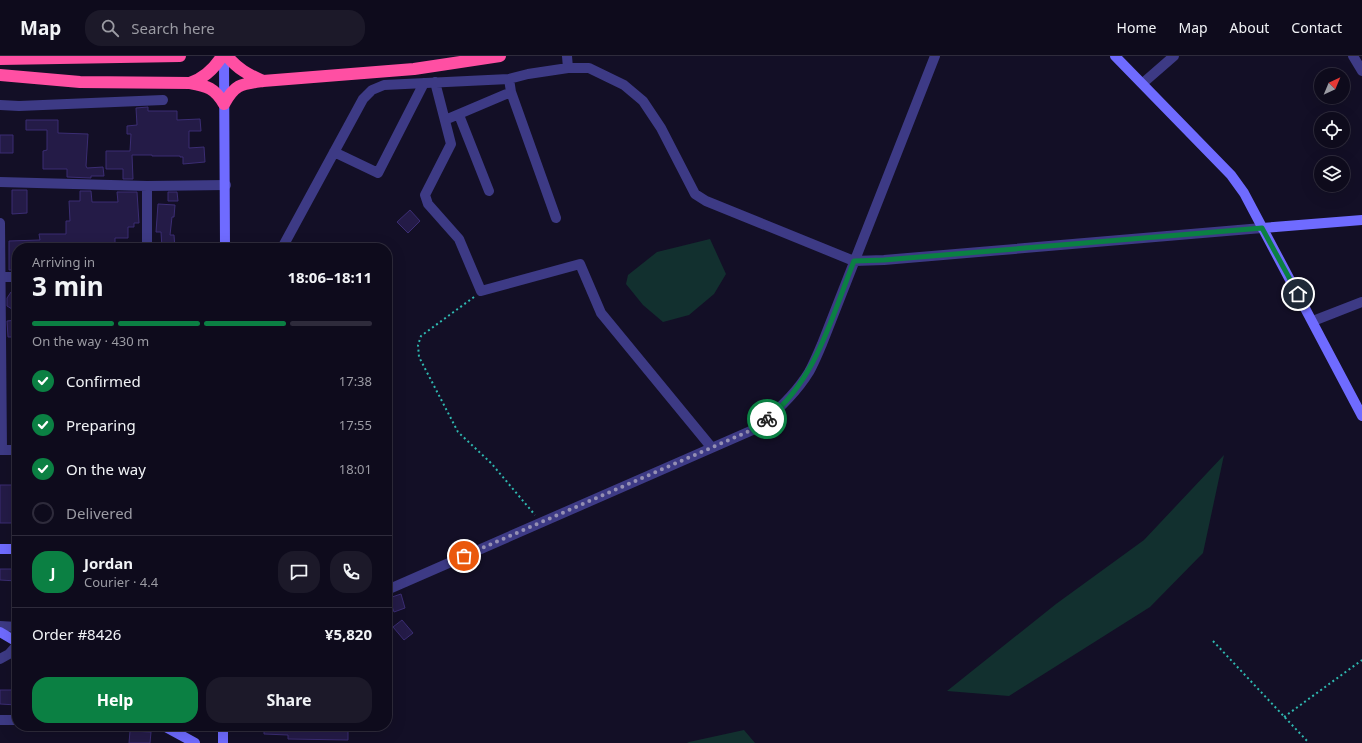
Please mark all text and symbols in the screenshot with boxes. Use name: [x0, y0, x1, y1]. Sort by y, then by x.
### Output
search box: [85, 10, 365, 46]
text: Map: [20, 15, 61, 41]
icon: search: [99, 17, 121, 39]
text: Search here: [131, 18, 215, 38]
text: Home: [1117, 18, 1156, 37]
text: Map: [1178, 18, 1208, 37]
text: About: [1230, 18, 1269, 37]
text: Contact: [1291, 18, 1342, 37]
north arrow: [1314, 68, 1350, 104]
map controls: [1314, 68, 1350, 192]
button: locate: [1314, 112, 1350, 148]
button: layers: [1314, 156, 1350, 192]
text: Arriving in: [32, 253, 95, 271]
text: 18:06–18:11: [287, 267, 372, 287]
text: 3 min: [32, 268, 104, 304]
pin: [1281, 277, 1315, 311]
icon: home: [1287, 283, 1309, 305]
text: On the way · 430 m: [32, 332, 149, 350]
icon: check: [32, 370, 54, 392]
text: Confirmed: [66, 371, 141, 391]
text: 17:38: [339, 372, 372, 390]
courier: [747, 399, 787, 439]
icon: bike: [756, 408, 778, 430]
icon: check: [32, 414, 54, 436]
text: Preparing: [66, 415, 136, 435]
text: 17:55: [339, 416, 372, 434]
icon: check: [32, 458, 54, 480]
text: On the way: [66, 459, 146, 479]
text: 18:01: [339, 460, 372, 478]
text: Delivered: [66, 503, 133, 523]
pin: [447, 539, 481, 573]
icon: bag: [453, 545, 475, 567]
button: chat: [278, 551, 320, 593]
button: phone: [330, 551, 372, 593]
text: Jordan: [84, 553, 133, 573]
text: J: [51, 562, 55, 582]
text: Courier · 4.4: [84, 573, 158, 591]
text: Order #8426: [32, 624, 121, 644]
text: ¥5,820: [325, 624, 372, 644]
button: Help: [32, 677, 198, 723]
button: Share: [206, 677, 372, 723]

